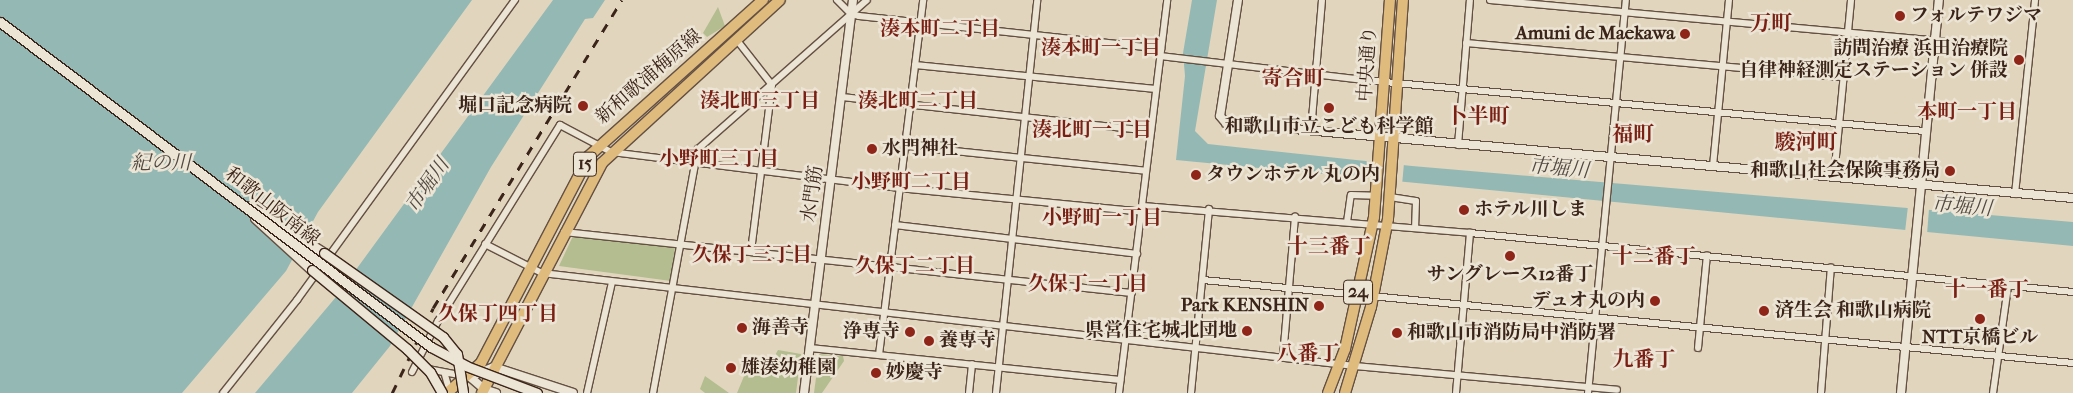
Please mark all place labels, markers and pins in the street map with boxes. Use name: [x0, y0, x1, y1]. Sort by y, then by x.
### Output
place label: フォルテワジマ: [1910, 5, 2043, 27]
marker: フォルテワジマ: [1894, 10, 1906, 22]
place label: Amuni de Maekawa: [1515, 23, 1675, 45]
marker: Amuni de Maekawa: [1679, 28, 1691, 40]
place label: 訪問治療 浜田治療院 自律神経測定ステーション 併設: [1738, 38, 2008, 82]
marker: 訪問治療 浜田治療院 自律神経測定ステーション 併設: [2012, 53, 2026, 67]
place label: 堀口記念病院: [458, 95, 572, 117]
marker: 堀口記念病院: [576, 99, 590, 113]
marker: 和歌山市立こども科学館: [1323, 102, 1335, 114]
place label: 和歌山市立こども科学館: [1225, 116, 1433, 138]
place label: 水門神社: [882, 138, 958, 160]
marker: 水門神社: [866, 143, 878, 155]
place label: 和歌山社会保険事務局: [1750, 160, 1940, 182]
place label: タウンホテル 丸の内: [1206, 164, 1381, 186]
marker: 和歌山社会保険事務局: [1944, 165, 1956, 177]
marker: タウンホテル 丸の内: [1190, 169, 1202, 181]
place label: ホテル川しま: [1474, 199, 1588, 221]
marker: ホテル川しま: [1458, 204, 1470, 216]
marker: サングレース12番丁: [1504, 250, 1516, 262]
place label: サングレース12番丁: [1426, 264, 1594, 286]
place label: デュオ丸の内: [1531, 290, 1645, 312]
place label: Park KENSHIN: [1181, 295, 1309, 317]
marker: デュオ丸の内: [1649, 295, 1661, 307]
marker: Park KENSHIN: [1313, 300, 1325, 312]
place label: 済生会 和歌山病院: [1775, 300, 1931, 322]
marker: 済生会 和歌山病院: [1757, 304, 1771, 318]
marker: NTT京橋ビル: [1974, 313, 1986, 325]
place label: 海善寺: [752, 317, 809, 339]
place label: 県営住宅城北団地: [1085, 320, 1237, 342]
place label: 浄専寺: [843, 321, 900, 343]
marker: 海善寺: [736, 322, 748, 334]
place label: 和歌山市消防局中消防署: [1407, 322, 1616, 344]
marker: 県営住宅城北団地: [1241, 325, 1253, 337]
marker: 浄専寺: [904, 326, 916, 338]
marker: 和歌山市消防局中消防署: [1391, 327, 1403, 339]
place label: NTT京橋ビル: [1922, 327, 2038, 349]
place label: 養専寺: [939, 330, 996, 352]
marker: 養専寺: [923, 335, 935, 347]
place label: 雄湊幼稚園: [741, 357, 836, 379]
marker: 雄湊幼稚園: [725, 362, 737, 374]
place label: 妙慶寺: [886, 362, 943, 384]
marker: 妙慶寺: [870, 367, 882, 379]

